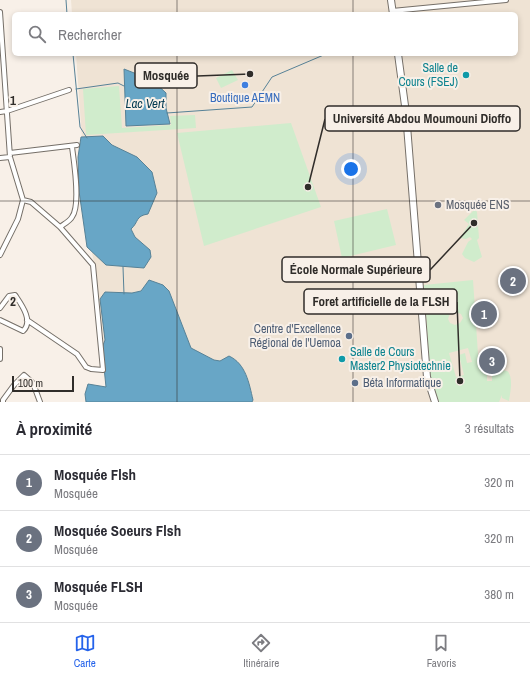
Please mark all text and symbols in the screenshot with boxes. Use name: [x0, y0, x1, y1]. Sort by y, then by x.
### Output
search box: [12, 12, 518, 56]
icon: search: [26, 23, 48, 45]
text: Rechercher: [58, 24, 122, 45]
place label: Salle de Cours (FSEJ): [398, 60, 458, 90]
callout: Mosquée: [135, 63, 197, 88]
text: Mosquée: [143, 67, 189, 84]
marker: Salle de Cours (FSEJ): [461, 70, 471, 80]
marker: Boutique AEMN: [240, 80, 250, 90]
place label: Boutique AEMN: [210, 90, 280, 106]
text: 1: [10, 92, 16, 109]
water label: Lac Vert: [126, 95, 166, 112]
callout: Université Abdou Moumouni Dioffo: [325, 106, 520, 131]
text: Université Abdou Moumouni Dioffo: [333, 110, 511, 127]
your location: [341, 159, 361, 179]
place label: Mosquée ENS: [446, 197, 510, 213]
marker: Mosquée ENS: [433, 200, 443, 210]
callout: École Normale Supérieure: [282, 257, 430, 282]
text: École Normale Supérieure: [290, 261, 422, 278]
pin: 2: [500, 266, 526, 296]
callout: Foret artificielle de la FLSH: [304, 289, 457, 314]
text: 2: [10, 293, 16, 310]
text: Foret artificielle de la FLSH: [313, 293, 449, 310]
pin: 1: [471, 299, 497, 329]
place label: Centre d'Excellence Régional de l'Uemoa: [249, 321, 342, 351]
marker: Centre d'Excellence Régional de l'Uemoa: [344, 331, 354, 341]
place label: Salle de Cours Master2 Physiotechnie: [350, 344, 451, 374]
pin: 3: [479, 346, 505, 376]
marker: Salle de Cours Master2 Physiotechnie: [337, 354, 347, 364]
scale bar: [12, 374, 74, 393]
place label: Béta Informatique: [363, 375, 441, 391]
text: 100 m: [18, 376, 43, 390]
marker: Béta Informatique: [350, 378, 360, 388]
text: À proximité: [16, 417, 92, 440]
text: 3 résultats: [465, 420, 514, 437]
text: Mosquée Flsh: [54, 464, 136, 485]
text: 1: [26, 474, 32, 491]
text: 320 m: [484, 474, 514, 491]
text: Mosquée: [54, 485, 98, 502]
text: Mosquée Soeurs Flsh: [54, 520, 181, 541]
text: 2: [26, 530, 32, 547]
text: 320 m: [484, 530, 514, 547]
text: Mosquée: [54, 541, 98, 558]
text: Mosquée FLSH: [54, 576, 143, 597]
text: 3: [26, 586, 32, 603]
text: 380 m: [484, 586, 514, 603]
text: Mosquée: [54, 597, 98, 614]
tab: Carte: [74, 632, 96, 670]
tab: Itinéraire: [243, 632, 279, 670]
tab: Favoris: [427, 632, 456, 670]

